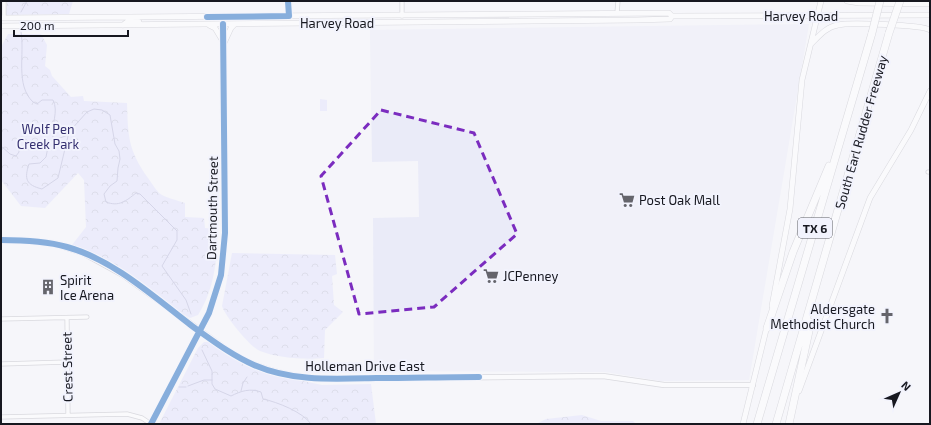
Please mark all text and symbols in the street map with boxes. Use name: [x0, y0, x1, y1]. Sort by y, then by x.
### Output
street label: Harvey Road: [764, 8, 838, 24]
scale bar: [14, 12, 128, 38]
street label: Harvey Road: [300, 15, 374, 31]
text: 200 m: [20, 18, 54, 32]
street label: South Earl Rudder Freeway: [831, 53, 891, 211]
park label: Wolf Pen Creek Park: [17, 121, 80, 152]
street label: Dartmouth Street: [203, 156, 221, 260]
supermarket icon: Post Oak Mall: [618, 191, 636, 209]
place label: Post Oak Mall: [639, 192, 720, 208]
road number: TX 6: [798, 218, 832, 238]
supermarket icon: JCPenney: [482, 267, 500, 285]
place label: JCPenney: [503, 268, 558, 284]
place label: Spirit Ice Arena: [60, 272, 114, 303]
building icon: Spirit Ice Arena: [39, 278, 57, 296]
place label: Aldersgate Methodist Church: [770, 301, 875, 332]
church icon: Aldersgate Methodist Church: [878, 307, 896, 325]
street label: Crest Street: [58, 332, 76, 402]
street label: Holleman Drive East: [305, 358, 425, 374]
north arrow: [879, 373, 919, 413]
text: N: [899, 378, 914, 393]

